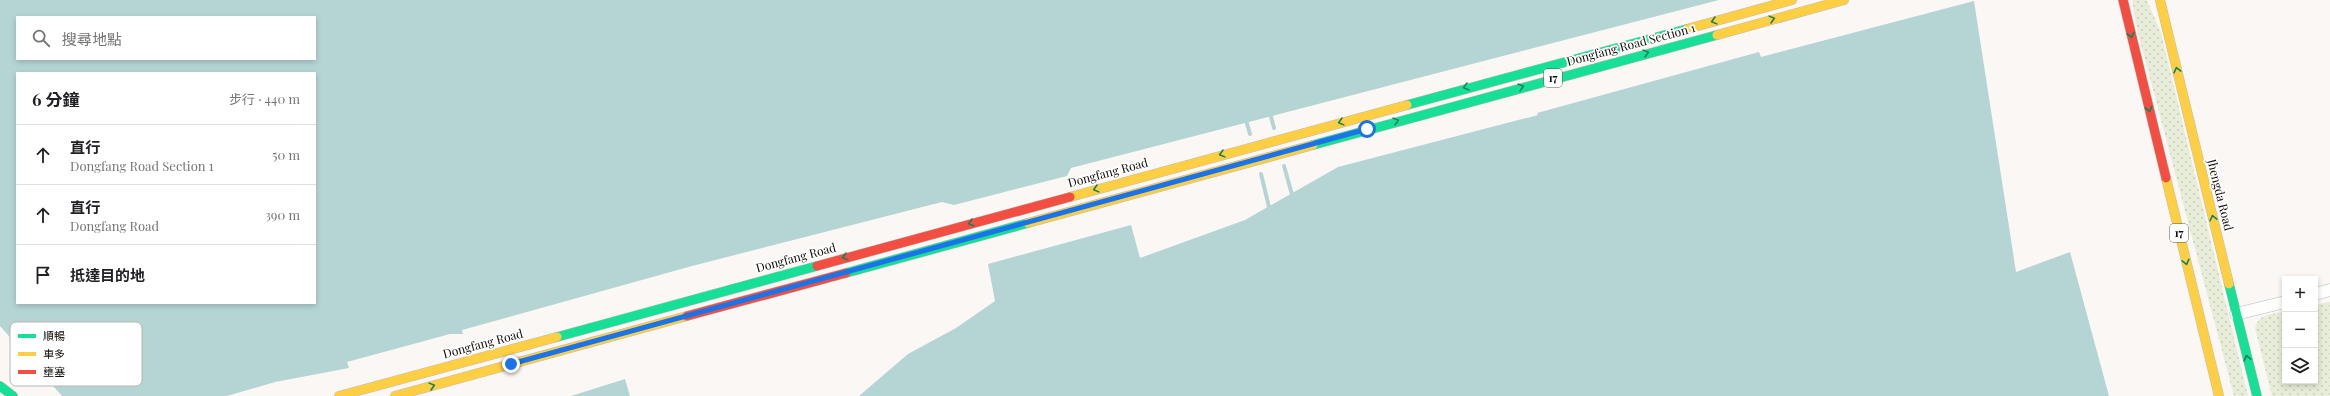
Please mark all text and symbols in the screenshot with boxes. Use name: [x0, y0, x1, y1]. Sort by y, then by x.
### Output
one-way arrow: [1768, 15, 1775, 24]
search box: [16, 16, 316, 60]
one-way arrow: [1710, 16, 1717, 24]
street label: Dongfang Road Section 1: [1565, 19, 1697, 69]
icon: search: [30, 27, 52, 49]
text: 搜尋地點: [62, 29, 122, 49]
one-way arrow: [2127, 32, 2135, 39]
one-way arrow: [1643, 49, 1650, 58]
one-way arrow: [2174, 67, 2182, 73]
road number: 17: [1544, 69, 1562, 87]
one-way arrow: [1463, 82, 1470, 91]
one-way arrow: [1517, 83, 1524, 92]
text: 6 分鐘: [32, 88, 80, 110]
text: 步行 · 440 m: [229, 90, 300, 107]
one-way arrow: [2144, 105, 2153, 112]
one-way arrow: [1338, 117, 1344, 125]
one-way arrow: [1392, 118, 1399, 126]
route start: [1358, 120, 1376, 138]
text: 直行: [70, 137, 100, 157]
icon: ahead: [32, 144, 54, 166]
text: 50 m: [272, 146, 300, 163]
one-way arrow: [1218, 149, 1225, 158]
street label: Dongfang Road: [1066, 154, 1150, 190]
street label: Jhengda Road: [2204, 156, 2238, 232]
text: Dongfang Road Section 1: [70, 157, 214, 174]
one-way arrow: [1093, 184, 1099, 192]
text: 直行: [70, 197, 100, 217]
icon: ahead: [32, 204, 54, 226]
text: 390 m: [265, 206, 300, 223]
one-way arrow: [2210, 215, 2218, 221]
text: Dongfang Road: [70, 217, 159, 234]
one-way arrow: [968, 218, 975, 227]
road number: 17: [2170, 224, 2188, 242]
street label: Dongfang Road: [754, 239, 838, 275]
one-way arrow: [842, 252, 849, 261]
one-way arrow: [2182, 259, 2190, 265]
icon: arrive: [32, 264, 54, 286]
text: 抵達目的地: [70, 265, 145, 285]
map controls: [2282, 276, 2318, 384]
button: +: [2282, 276, 2318, 312]
button: −: [2282, 312, 2318, 348]
legend: [10, 322, 142, 386]
street label: Dongfang Road: [441, 325, 525, 361]
text: 順暢: [43, 328, 65, 343]
text: 車多: [43, 346, 65, 361]
button: layers: [2282, 348, 2318, 384]
route end: [502, 355, 520, 373]
one-way arrow: [2244, 355, 2252, 361]
text: 壅塞: [43, 364, 65, 379]
one-way arrow: [429, 382, 436, 390]

